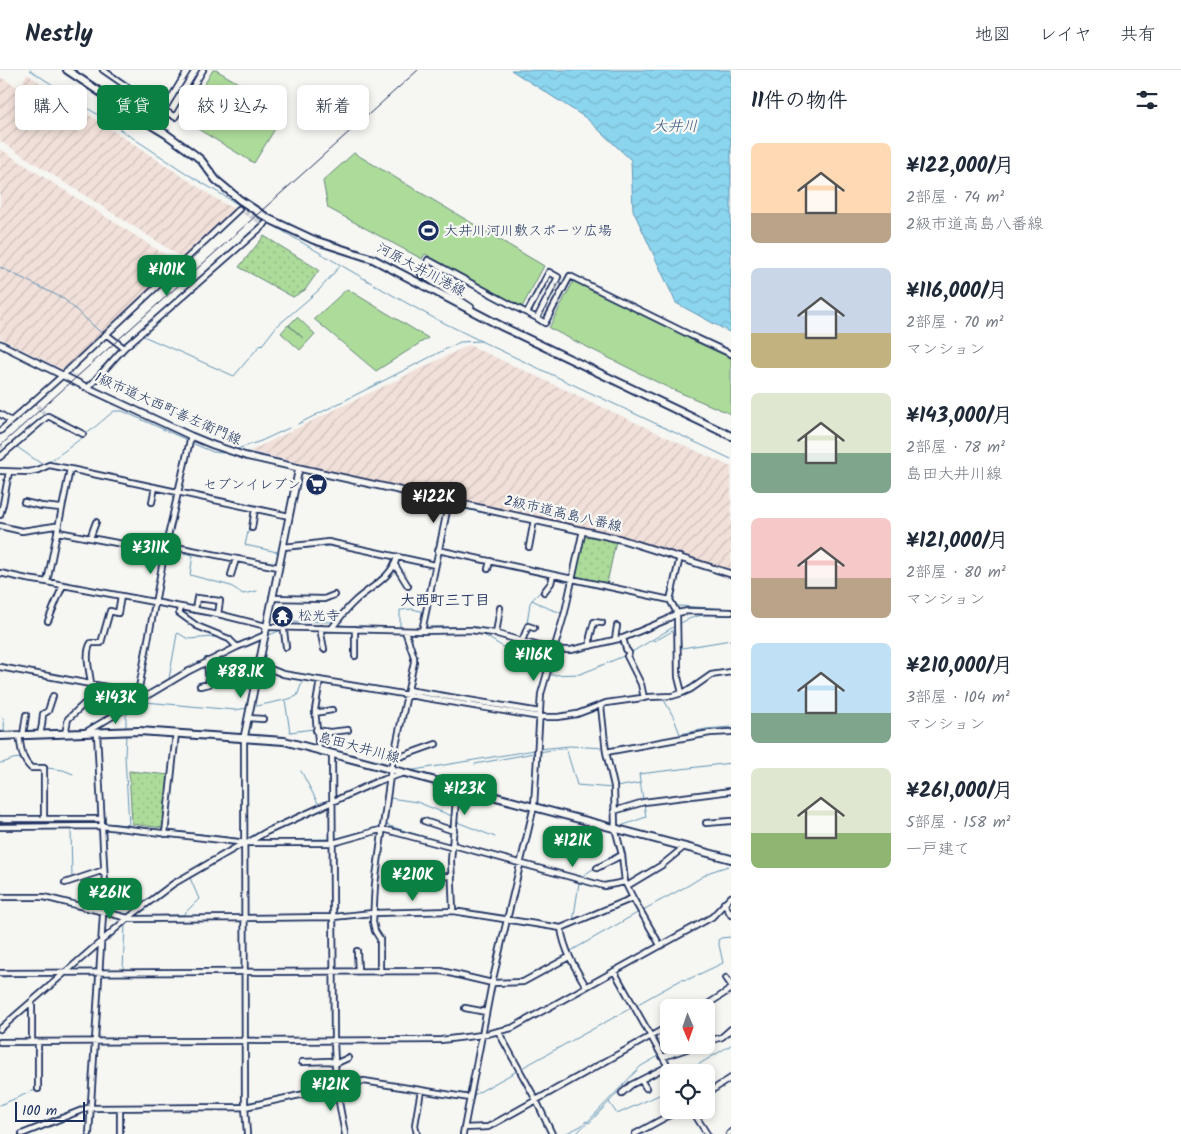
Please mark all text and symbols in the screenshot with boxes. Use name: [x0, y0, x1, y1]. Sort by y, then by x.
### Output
text: Nestly: [25, 15, 93, 54]
text: 地図: [975, 21, 1011, 50]
text: レイヤ: [1039, 21, 1092, 50]
text: 共有: [1120, 21, 1156, 50]
chip: 購入: [15, 85, 87, 130]
chip: 賃貸: [97, 85, 169, 130]
chip: 絞り込み: [179, 85, 287, 130]
chip: 新着: [297, 85, 369, 130]
text: 11件の物件: [751, 85, 848, 118]
icon: filters: [1133, 86, 1161, 114]
water label: 大井川: [652, 115, 698, 139]
text: ¥122,000/月: [906, 150, 1015, 183]
icon: home: [791, 163, 851, 223]
text: 2部屋 · 74 m²: [906, 185, 1004, 210]
text: 2級市道高島八番線: [906, 212, 1043, 237]
sports icon: 大井川河川敷スポーツ広場: [416, 219, 440, 243]
place label: 大井川河川敷スポーツ広場: [444, 220, 612, 242]
street label: 河原大井川港線: [373, 237, 469, 303]
pin: ¥101K: [132, 254, 202, 297]
text: ¥101K: [148, 258, 186, 283]
text: ¥116,000/月: [906, 275, 1008, 308]
icon: home: [791, 288, 851, 348]
text: 2部屋 · 70 m²: [906, 310, 1003, 335]
text: マンション: [906, 337, 985, 362]
street label: 1級市道大西町善左衛門線: [91, 367, 245, 451]
text: ¥143,000/月: [906, 400, 1013, 433]
icon: home: [791, 413, 851, 473]
text: 2部屋 · 78 m²: [906, 435, 1005, 460]
text: 島田大井川線: [906, 462, 1002, 487]
supermarket icon: セブンイレブン: [305, 473, 329, 497]
place label: セブンイレブン: [203, 474, 301, 496]
pin: ¥122K: [399, 482, 469, 524]
text: ¥122K: [413, 485, 455, 510]
street label: 2級市道高島八番線: [502, 490, 624, 538]
text: ¥121,000/月: [906, 525, 1009, 558]
pin: ¥311K: [116, 532, 186, 575]
text: ¥311K: [132, 536, 170, 561]
icon: home: [791, 538, 851, 598]
text: 2部屋 · 80 m²: [906, 560, 1006, 585]
text: マンション: [906, 587, 985, 612]
district label: 大西町三丁目: [400, 589, 490, 613]
temple icon: 松光寺: [270, 604, 294, 628]
place label: 松光寺: [298, 605, 340, 627]
pin: ¥116K: [499, 640, 569, 682]
text: ¥116K: [515, 643, 553, 668]
text: ¥210,000/月: [906, 650, 1013, 683]
pin: ¥88.1K: [200, 656, 282, 699]
text: ¥88.1K: [218, 660, 264, 685]
icon: home: [791, 663, 851, 723]
pin: ¥143K: [81, 682, 151, 725]
text: 3部屋 · 104 m²: [906, 685, 1010, 710]
text: ¥143K: [95, 686, 137, 711]
text: マンション: [906, 712, 985, 737]
street label: 島田大井川線: [316, 727, 402, 769]
pin: ¥123K: [430, 774, 500, 816]
text: ¥261,000/月: [906, 775, 1014, 808]
text: ¥123K: [444, 777, 486, 802]
icon: home: [791, 788, 851, 848]
text: 5部屋 · 158 m²: [906, 810, 1011, 835]
pin: ¥121K: [538, 826, 608, 868]
text: ¥121K: [554, 829, 592, 854]
text: 一戸建て: [906, 837, 970, 862]
pin: ¥210K: [378, 860, 448, 902]
text: ¥210K: [392, 863, 434, 888]
pin: ¥261K: [75, 878, 145, 920]
text: ¥261K: [89, 881, 131, 906]
north arrow: [660, 999, 715, 1054]
map controls: [660, 999, 715, 1119]
button: locate: [660, 1064, 715, 1119]
pin: ¥121K: [296, 1070, 366, 1112]
text: ¥121K: [312, 1073, 350, 1098]
scale bar: [15, 1099, 85, 1122]
text: 100 m: [22, 1100, 57, 1122]

